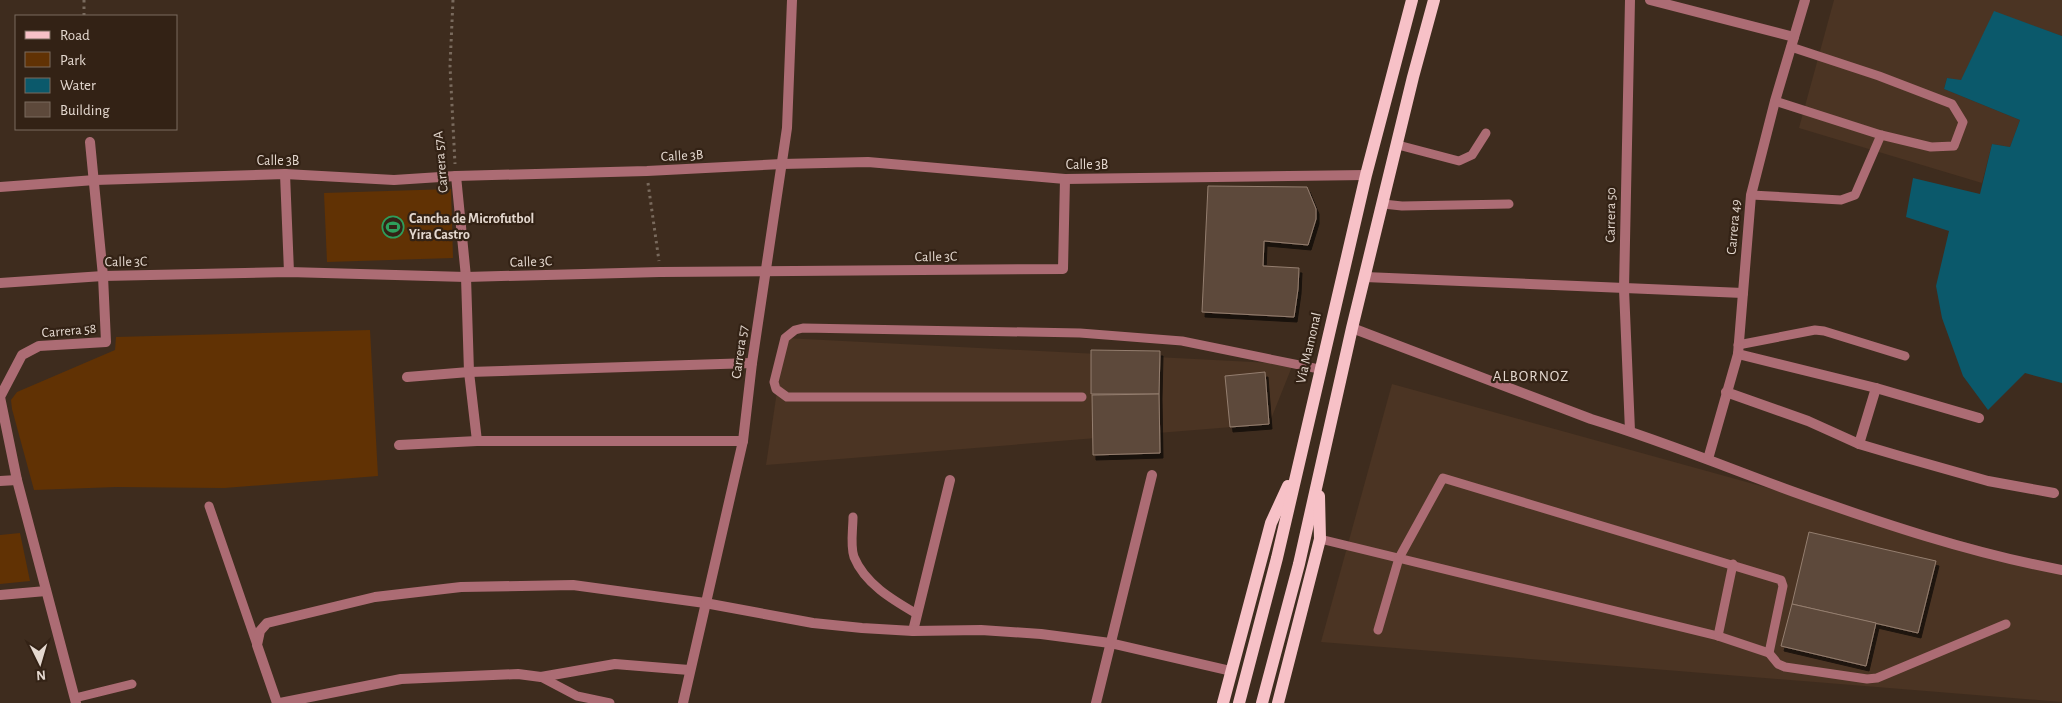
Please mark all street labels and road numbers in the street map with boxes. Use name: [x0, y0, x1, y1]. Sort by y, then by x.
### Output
street label: Carrera 57A: [431, 130, 451, 194]
street label: Calle 3B: [660, 148, 704, 164]
street label: Calle 3B: [257, 154, 299, 168]
street label: Calle 3B: [1066, 158, 1108, 172]
street label: Carrera 50: [1604, 187, 1618, 243]
street label: Carrera 49: [1725, 199, 1743, 255]
street label: Calle 3C: [915, 250, 957, 264]
street label: Calle 3C: [510, 254, 552, 270]
street label: Calle 3C: [105, 255, 147, 269]
street label: Vía Mamonal: [1294, 311, 1324, 385]
street label: Carrera 58: [41, 322, 97, 340]
street label: Carrera 57: [729, 324, 751, 380]

